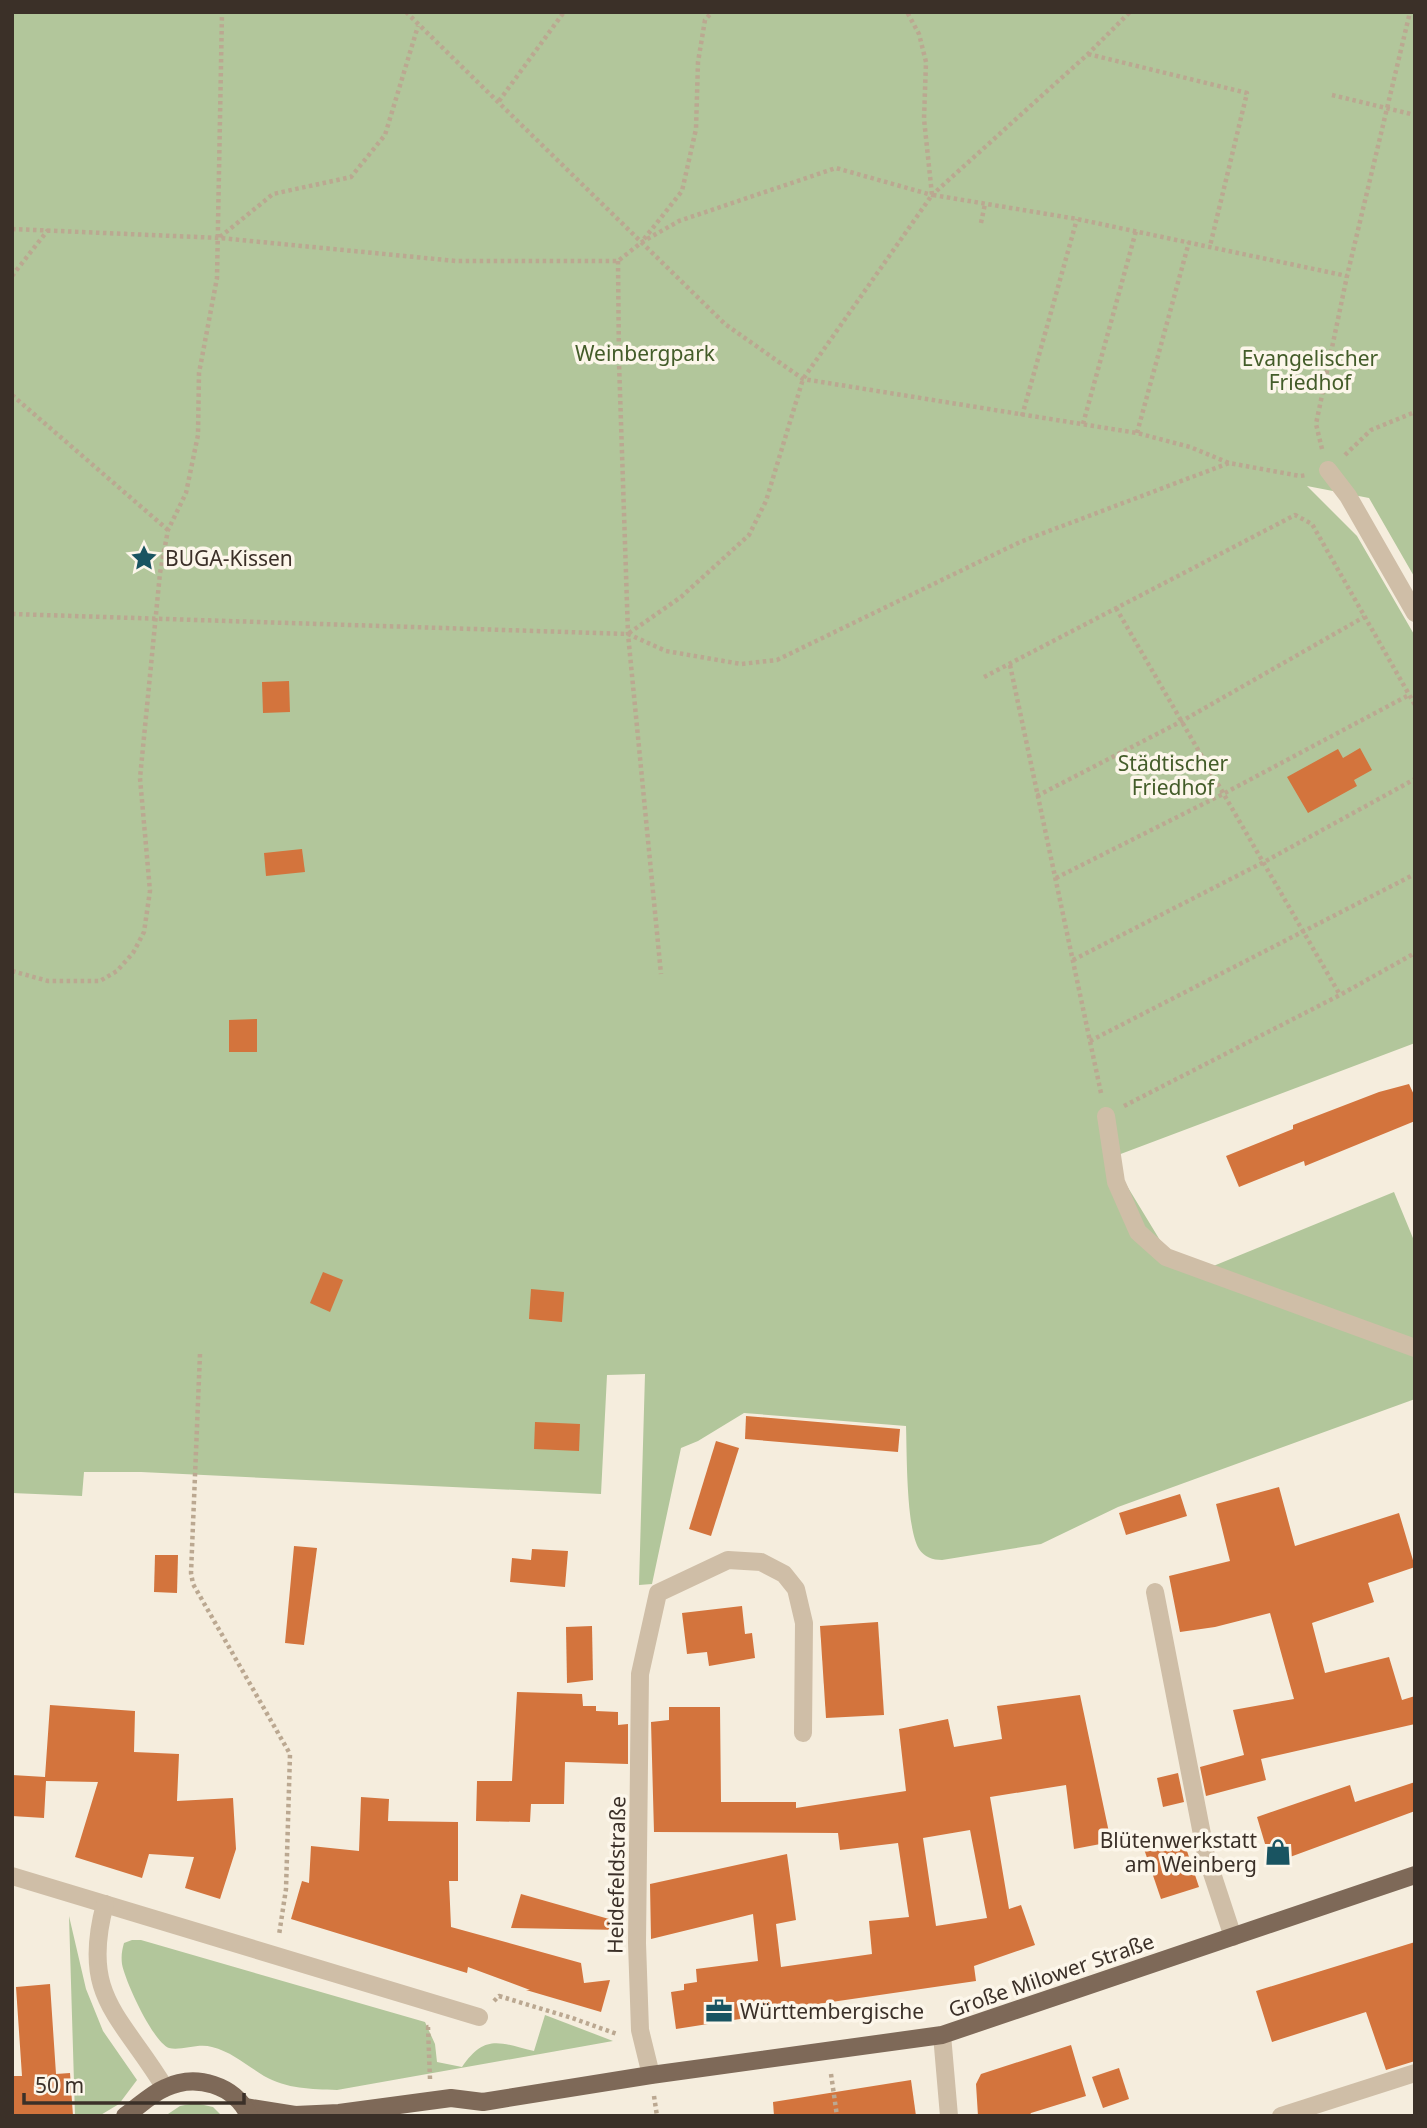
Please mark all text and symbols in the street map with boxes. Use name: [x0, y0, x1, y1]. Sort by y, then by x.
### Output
park label: Weinbergpark: [575, 339, 716, 367]
park label: Evangelischer Friedhof: [1242, 344, 1378, 396]
place icon: BUGA-Kissen: [129, 543, 159, 573]
place label: BUGA-Kissen: [165, 544, 293, 572]
park label: Städtischer Friedhof: [1118, 749, 1229, 801]
street label: Heidefeldstraße: [601, 1796, 631, 1954]
place label: Blütenwerkstatt am Weinberg: [1100, 1826, 1257, 1878]
shop icon: Blütenwerkstatt am Weinberg: [1263, 1837, 1293, 1867]
street label: Große Milower Straße: [944, 1927, 1158, 2023]
office icon: Württembergische: [704, 1996, 734, 2026]
place label: Württembergische: [740, 1997, 924, 2025]
scale bar: [24, 2062, 245, 2106]
text: 50 m: [35, 2071, 84, 2099]

